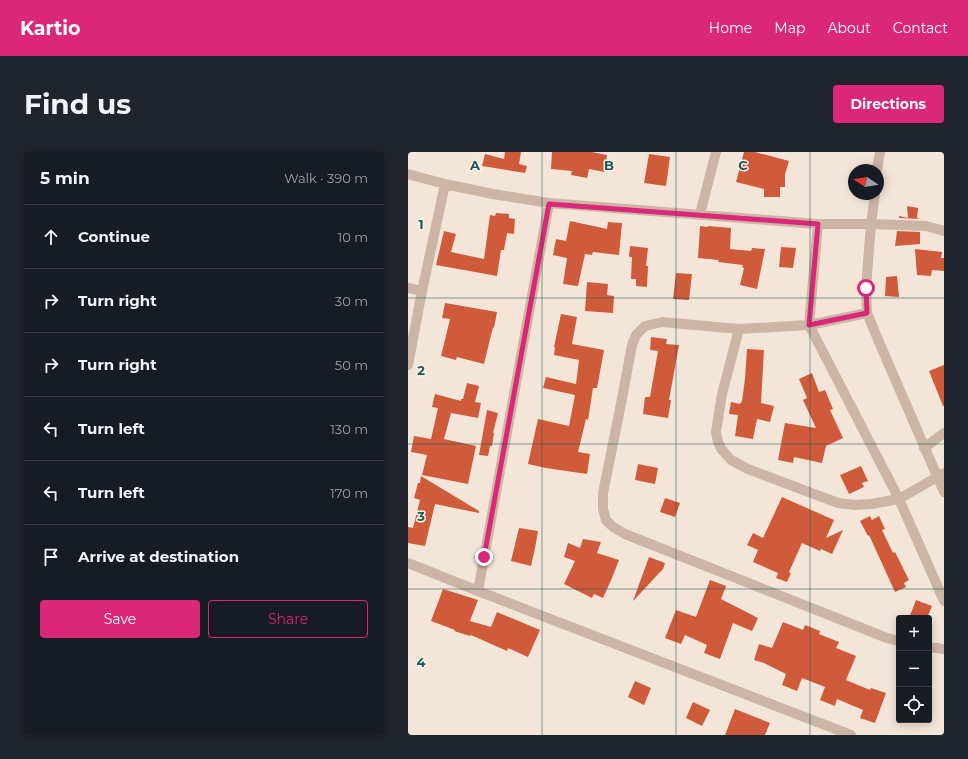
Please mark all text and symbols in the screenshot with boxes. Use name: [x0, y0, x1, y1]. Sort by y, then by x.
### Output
text: Kartio: [20, 17, 80, 40]
text: Home: [709, 19, 752, 37]
text: Map: [774, 19, 805, 37]
text: About: [827, 19, 871, 37]
text: Contact: [893, 19, 948, 37]
button: Directions: [833, 85, 944, 123]
text: Find us: [24, 87, 131, 121]
text: A: [469, 157, 481, 173]
text: B: [604, 157, 614, 173]
text: C: [738, 157, 748, 173]
north arrow: [848, 164, 884, 200]
text: 5 min: [40, 168, 90, 188]
text: Walk · 390 m: [284, 170, 368, 186]
text: 1: [418, 216, 424, 232]
icon: ahead: [40, 226, 62, 248]
text: Continue: [78, 227, 150, 246]
text: 10 m: [338, 229, 368, 245]
route start: [857, 279, 875, 297]
icon: right: [40, 290, 62, 312]
text: Turn right: [78, 291, 157, 310]
text: 30 m: [335, 293, 368, 309]
icon: right: [40, 354, 62, 376]
text: Turn right: [78, 355, 157, 374]
text: 50 m: [335, 357, 368, 373]
text: 2: [417, 362, 425, 378]
icon: left: [40, 418, 62, 440]
text: Turn left: [78, 419, 145, 438]
text: 130 m: [330, 421, 368, 437]
icon: left: [40, 482, 62, 504]
text: Turn left: [78, 483, 145, 502]
text: 170 m: [330, 485, 368, 501]
text: 3: [416, 508, 425, 524]
icon: arrive: [40, 546, 62, 568]
text: Arrive at destination: [78, 547, 239, 566]
route end: [475, 548, 493, 566]
button: Save: [40, 600, 200, 638]
button: Share: [208, 600, 368, 638]
map controls: [896, 615, 932, 723]
button: +: [896, 615, 932, 651]
button: −: [896, 651, 932, 687]
text: 4: [417, 654, 426, 670]
button: locate: [896, 687, 932, 723]

